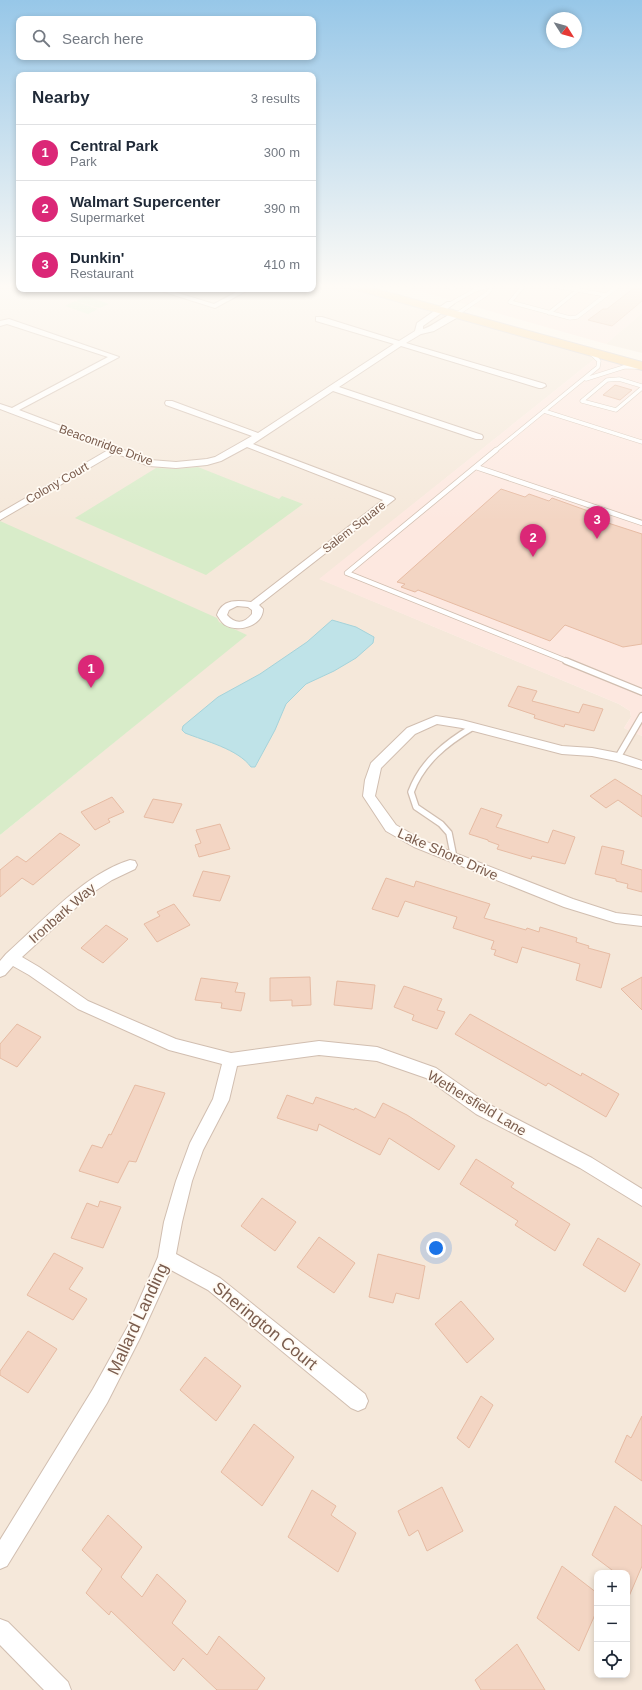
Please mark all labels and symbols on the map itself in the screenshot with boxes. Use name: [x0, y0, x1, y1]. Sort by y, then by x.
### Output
north arrow: [546, 12, 582, 48]
street label: Beaconridge Drive: [57, 422, 155, 469]
street label: Colony Court: [23, 459, 91, 507]
street label: Salem Square: [320, 498, 389, 556]
pin: 3: [584, 506, 610, 539]
pin: 2: [520, 524, 546, 557]
pin: 1: [78, 655, 104, 688]
street label: Lake Shore Drive: [395, 825, 501, 883]
street label: Ironbark Way: [26, 880, 98, 946]
street label: Wethersfield Lane: [425, 1067, 530, 1139]
your location: [426, 1238, 446, 1258]
street label: Mallard Landing: [104, 1260, 172, 1378]
street label: Sherington Court: [209, 1278, 321, 1374]

